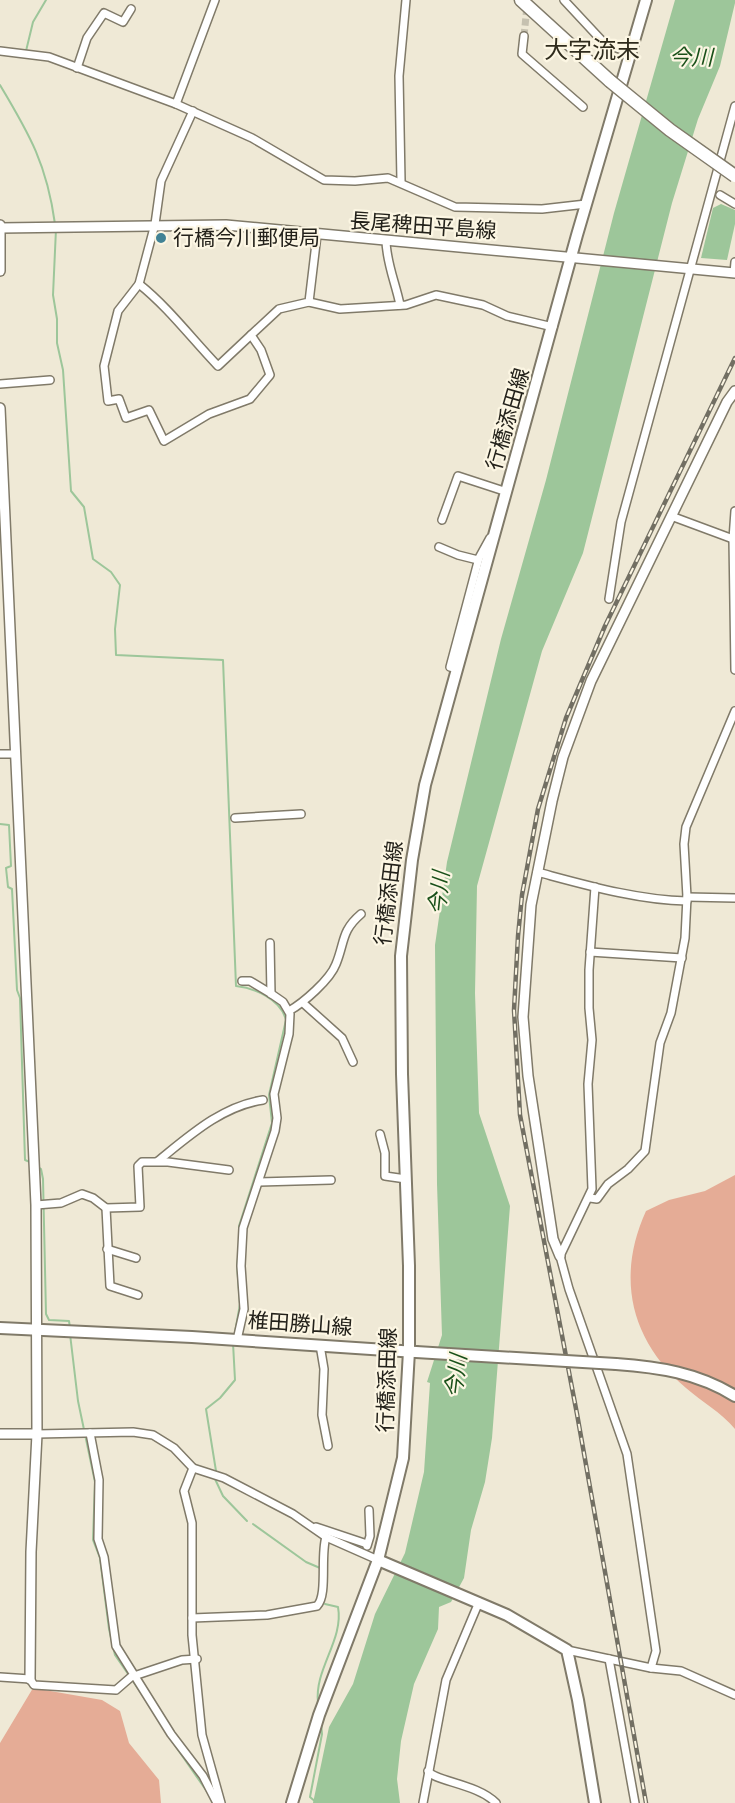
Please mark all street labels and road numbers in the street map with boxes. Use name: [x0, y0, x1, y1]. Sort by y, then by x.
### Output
street label: 長尾稗田平島線: [349, 209, 497, 243]
street label: 行橋添田線: [482, 365, 534, 473]
street label: 行橋添田線: [371, 839, 407, 947]
street label: 椎田勝山線: [247, 1308, 353, 1340]
street label: 行橋添田線: [373, 1327, 401, 1433]

